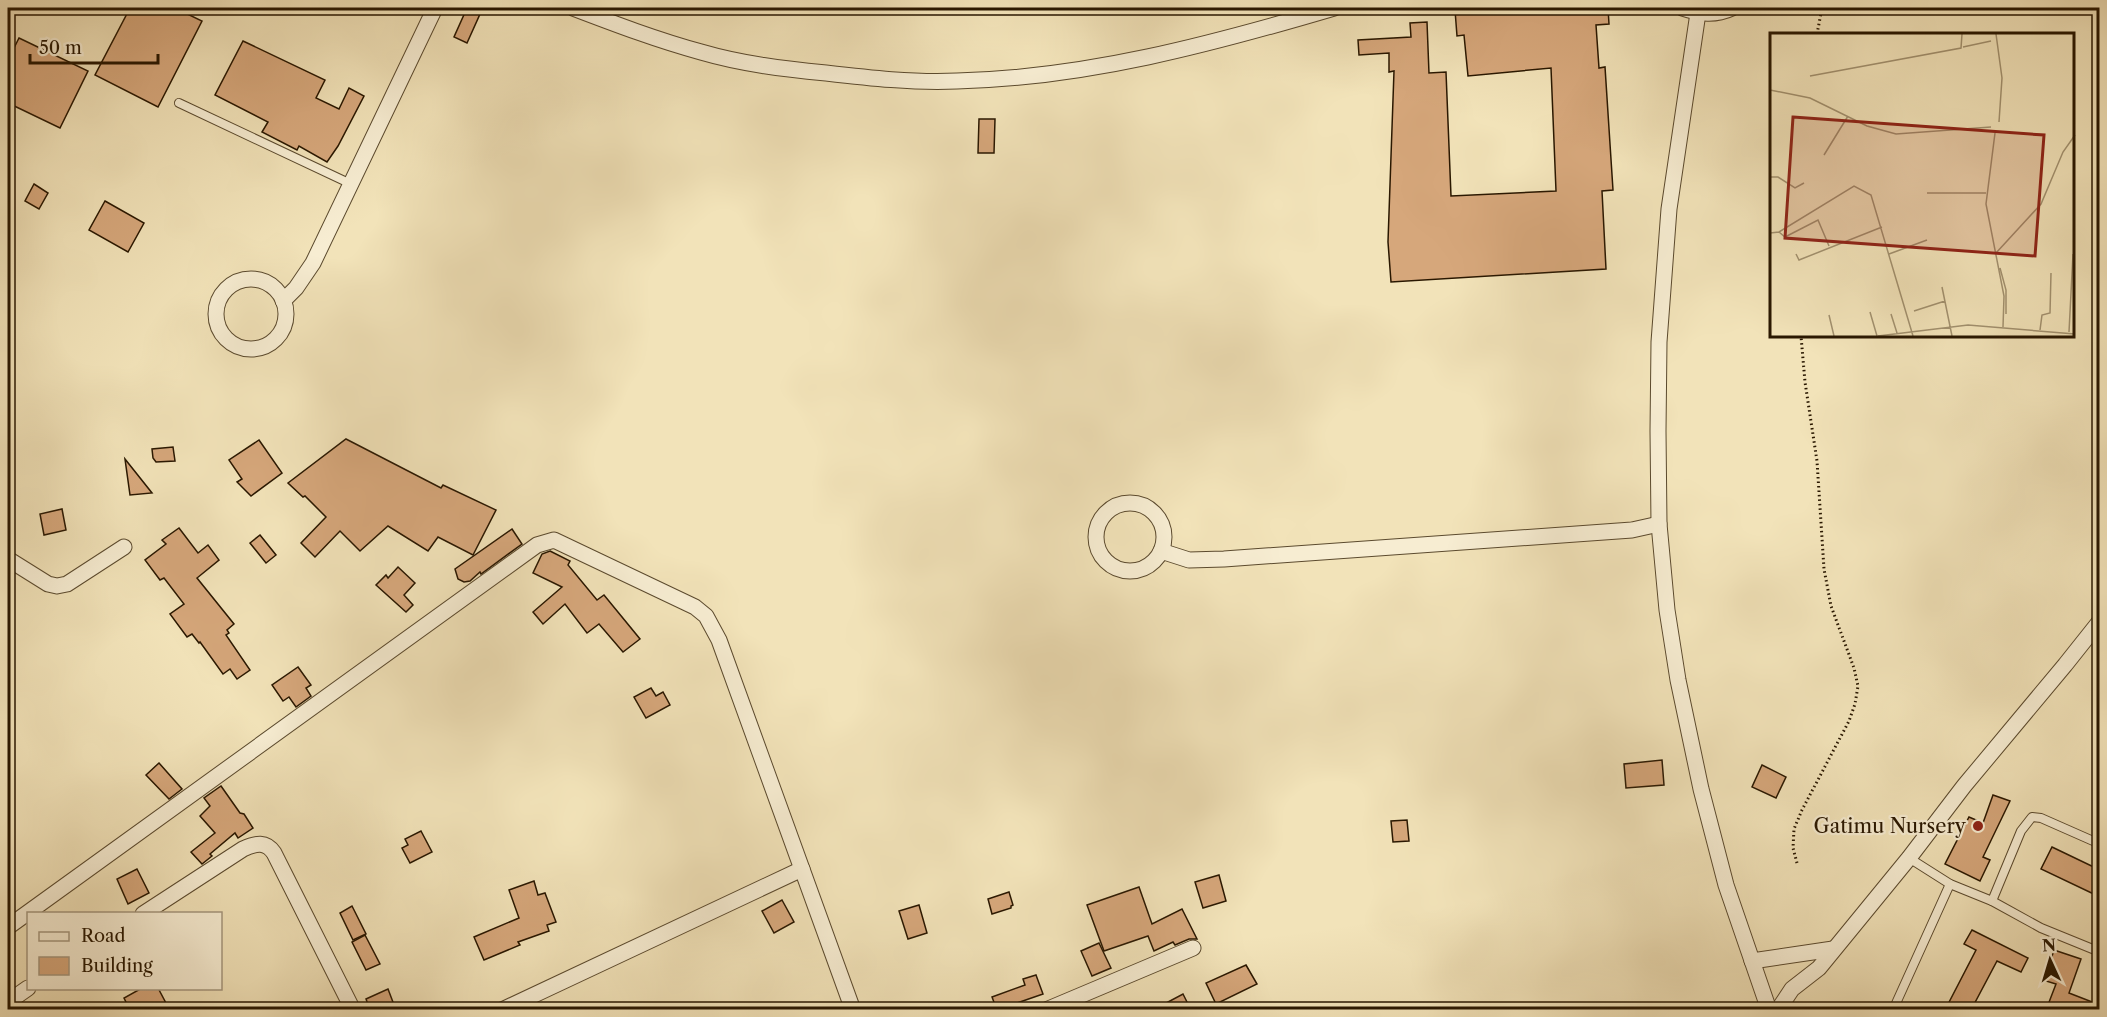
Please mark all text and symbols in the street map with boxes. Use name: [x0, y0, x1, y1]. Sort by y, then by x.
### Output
scale bar: [30, 27, 158, 65]
inset map: [1770, 33, 2074, 338]
text: 50 m: [39, 37, 82, 59]
place label: Gatimu Nursery: [1814, 814, 1967, 838]
marker: Gatimu Nursery: [1971, 819, 1985, 833]
legend: [27, 912, 222, 990]
text: Road: [81, 925, 126, 947]
north arrow: [2020, 930, 2080, 990]
text: N: [2041, 935, 2057, 955]
text: Building: [81, 955, 153, 977]

